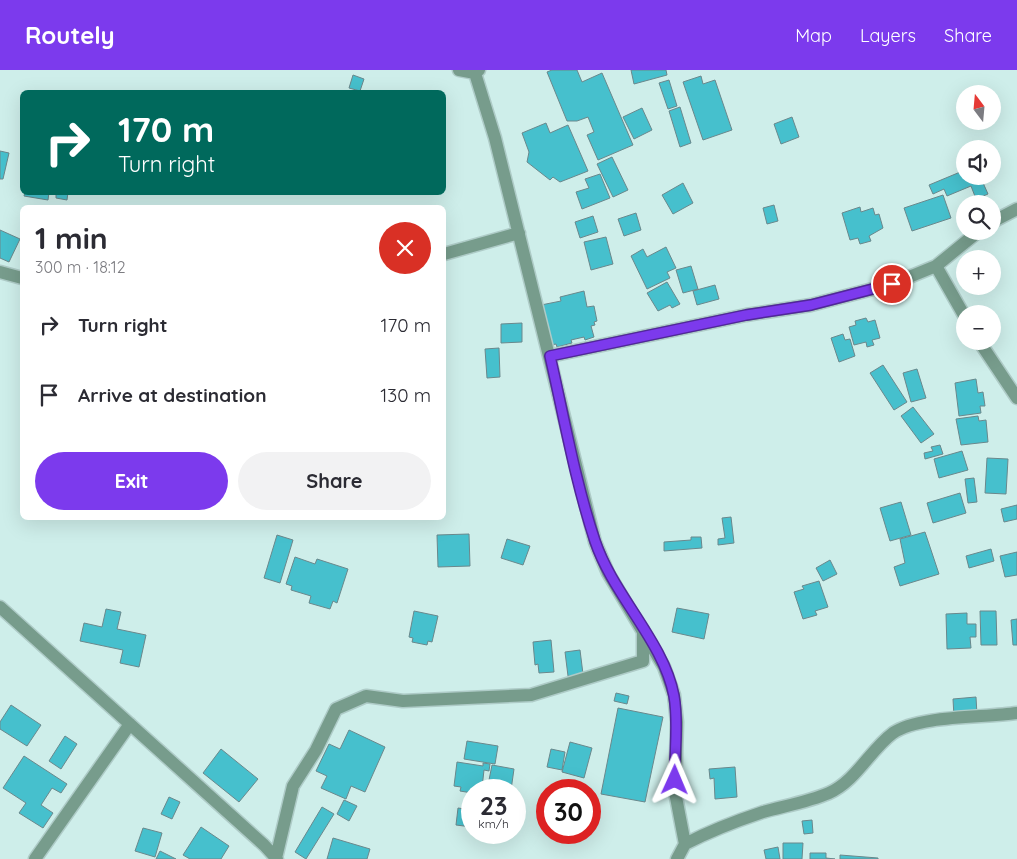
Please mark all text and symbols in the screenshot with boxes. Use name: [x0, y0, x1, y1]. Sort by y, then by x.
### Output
text: Routely: [25, 20, 115, 50]
text: Map: [795, 24, 832, 47]
text: Layers: [860, 24, 916, 47]
text: Share: [944, 24, 992, 47]
north arrow: [956, 85, 1001, 130]
map controls: [956, 85, 1001, 350]
text: 170 m: [118, 107, 214, 151]
icon: right: [35, 110, 100, 175]
button: sound: [956, 140, 1001, 185]
text: Turn right: [118, 150, 215, 178]
button: search: [956, 195, 1001, 240]
text: 1 min: [35, 219, 108, 257]
button: close: [379, 222, 431, 274]
button: +: [956, 250, 1001, 295]
text: 300 m · 18:12: [35, 257, 126, 277]
pin: [871, 263, 913, 305]
icon: arrive: [878, 270, 906, 298]
button: −: [956, 305, 1001, 350]
icon: right: [35, 311, 63, 339]
text: Turn right: [78, 313, 167, 337]
text: 170 m: [380, 313, 431, 337]
icon: arrive: [35, 381, 63, 409]
text: Arrive at destination: [78, 383, 267, 407]
text: 130 m: [380, 383, 431, 407]
button: Exit: [35, 452, 228, 510]
button: Share: [238, 452, 431, 510]
position arrow: [648, 753, 700, 805]
speed limit sign: 30: [536, 779, 601, 844]
text: 23: [480, 790, 507, 821]
text: km/h: [478, 816, 509, 831]

